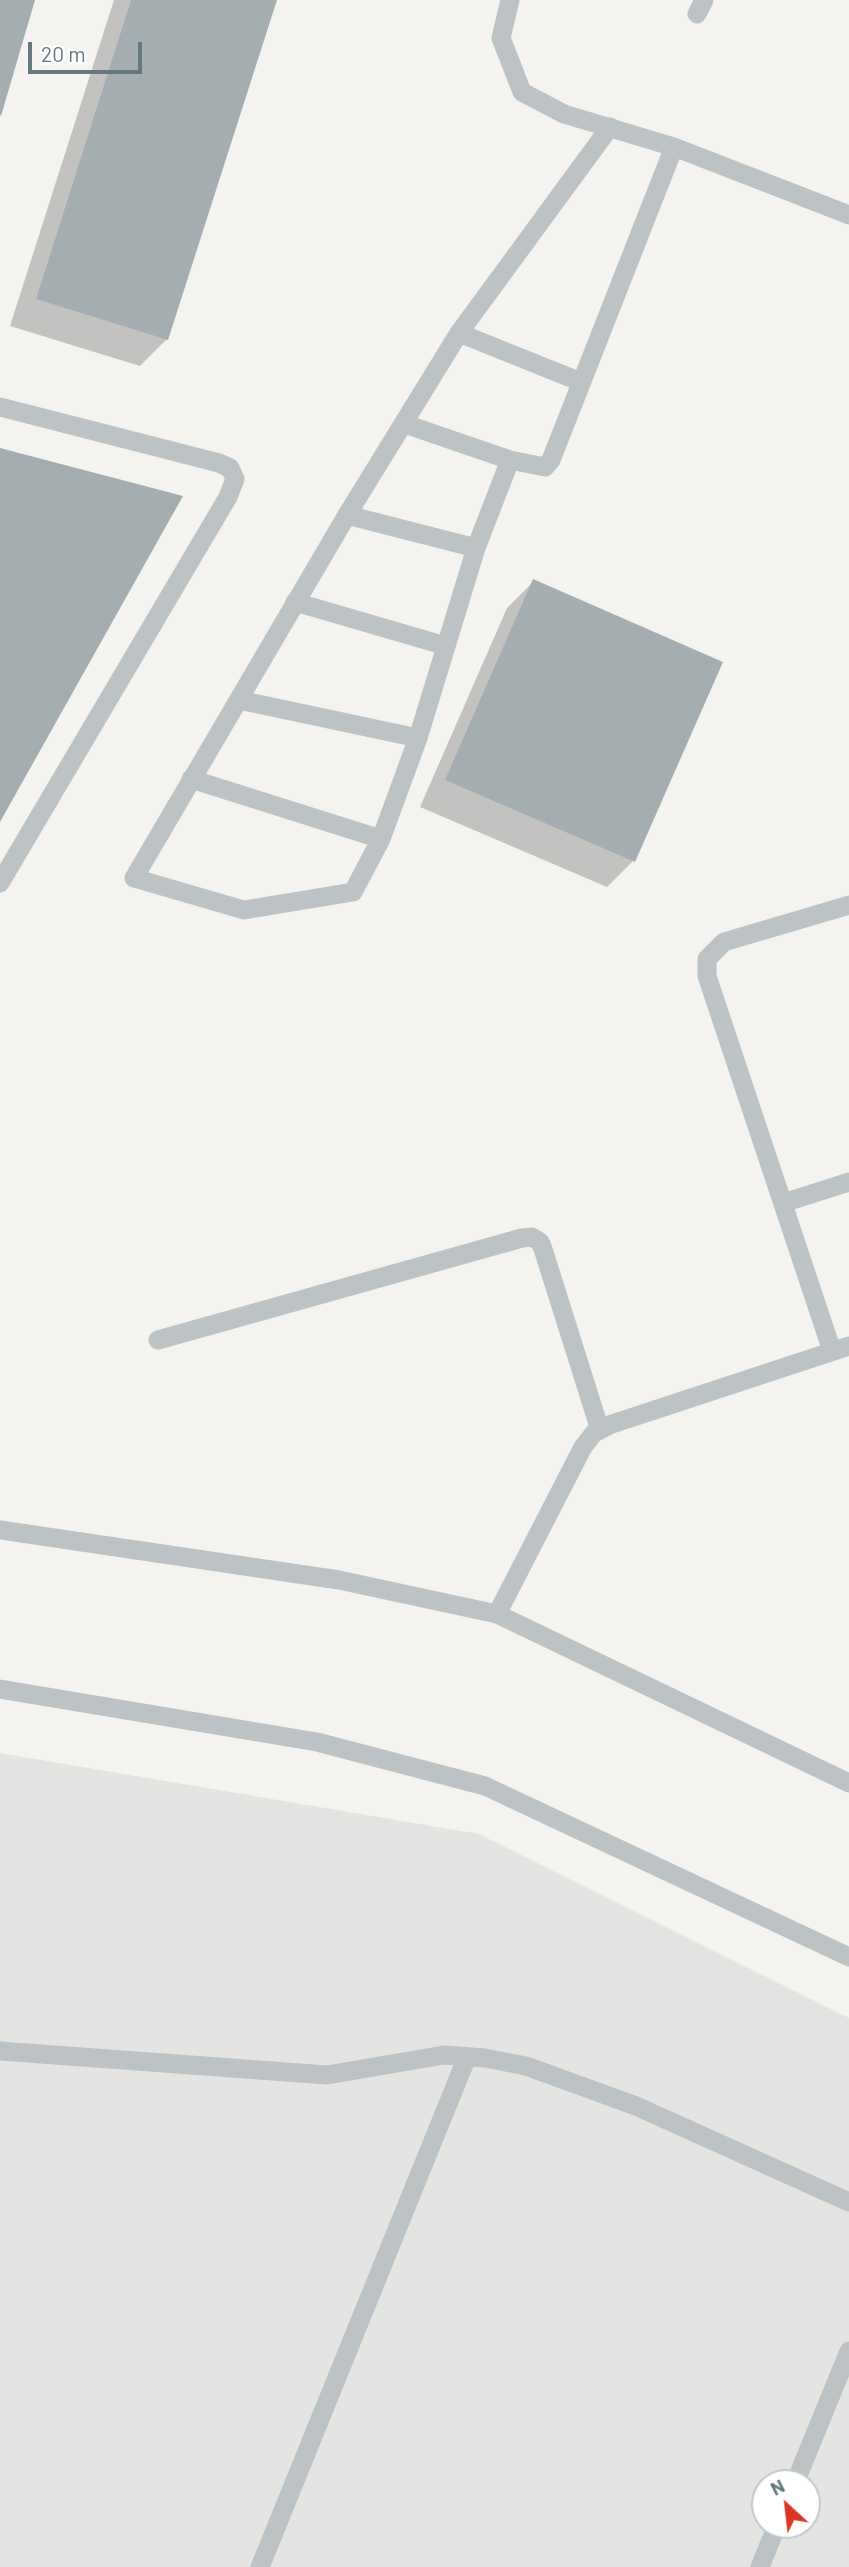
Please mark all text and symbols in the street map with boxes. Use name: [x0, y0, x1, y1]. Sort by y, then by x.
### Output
scale bar: [32, 28, 145, 72]
text: 20 m: [41, 41, 86, 66]
north arrow: [751, 2469, 821, 2539]
text: N: [766, 2474, 788, 2500]

